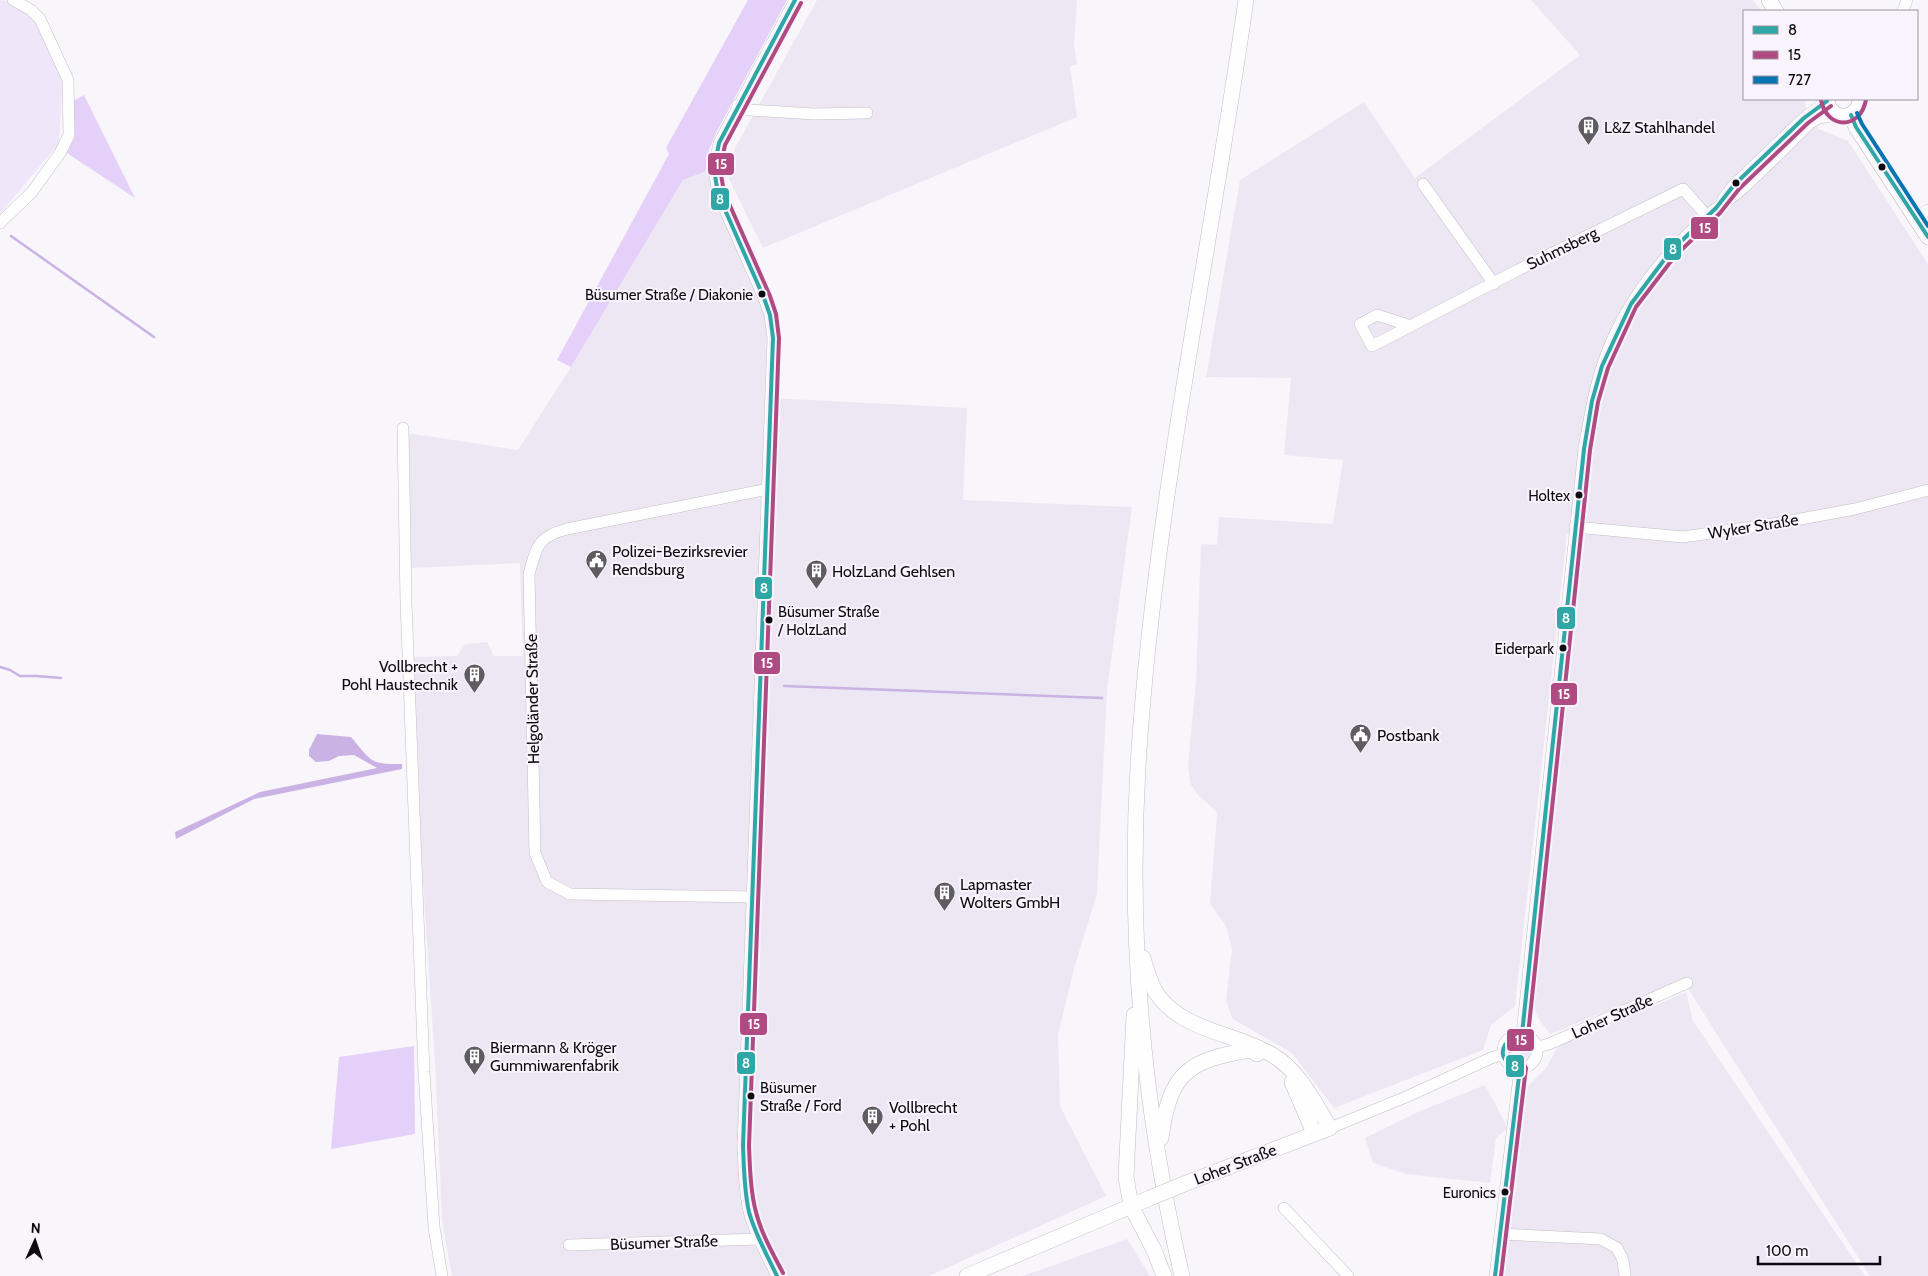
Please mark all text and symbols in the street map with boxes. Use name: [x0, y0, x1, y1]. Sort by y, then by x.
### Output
legend: [1743, 10, 1918, 100]
text: 8: [1788, 21, 1797, 39]
text: 15: [1788, 46, 1801, 64]
text: 727: [1788, 71, 1811, 89]
building icon: L&Z Stahlhandel: [1576, 115, 1600, 146]
place label: L&Z Stahlhandel: [1604, 118, 1715, 137]
line badge: 15: [707, 152, 735, 176]
text: 15: [715, 155, 727, 173]
unlabelled marker: [1877, 162, 1887, 172]
unlabelled marker: [1731, 178, 1741, 188]
line badge: 8: [710, 187, 730, 211]
text: 8: [716, 190, 724, 208]
line badge: 15: [1690, 216, 1719, 240]
text: 15: [1699, 219, 1711, 237]
street label: Suhmsberg: [1523, 223, 1602, 274]
line badge: 8: [1663, 237, 1682, 261]
text: 8: [1669, 240, 1677, 258]
place label: Büsumer Straße / Diakonie: [585, 286, 753, 304]
marker: Büsumer Straße / Diakonie: [757, 289, 767, 299]
place label: Holtex: [1528, 487, 1570, 505]
marker: Holtex: [1574, 490, 1584, 500]
street label: Wyker Straße: [1707, 510, 1800, 543]
place label: Polizei-Bezirksrevier Rendsburg: [612, 542, 749, 579]
public building icon: Polizei-Bezirksrevier Rendsburg: [584, 548, 608, 579]
building icon: HolzLand Gehlsen: [804, 559, 828, 590]
place label: HolzLand Gehlsen: [832, 562, 955, 581]
line badge: 8: [754, 576, 773, 600]
text: 8: [760, 579, 768, 597]
place label: Büsumer Straße / HolzLand: [777, 603, 880, 639]
line badge: 8: [1556, 606, 1576, 630]
text: 8: [1562, 609, 1570, 627]
marker: Büsumer Straße / HolzLand: [764, 615, 774, 625]
street label: Helgoländer Straße: [522, 634, 543, 764]
place label: Eiderpark: [1494, 640, 1554, 658]
marker: Eiderpark: [1558, 643, 1568, 653]
line badge: 15: [753, 651, 781, 675]
text: 15: [761, 654, 773, 672]
place label: Vollbrecht + Pohl Haustechnik: [341, 657, 459, 694]
building icon: Vollbrecht + Pohl Haustechnik: [462, 663, 486, 694]
line badge: 15: [1550, 682, 1578, 706]
text: 15: [1558, 685, 1570, 703]
public building icon: Postbank: [1349, 723, 1373, 754]
place label: Postbank: [1377, 726, 1440, 745]
place label: Lapmaster Wolters GmbH: [960, 875, 1060, 912]
building icon: Lapmaster Wolters GmbH: [932, 881, 956, 912]
street label: Loher Straße: [1569, 990, 1656, 1043]
line badge: 15: [739, 1012, 768, 1036]
text: 15: [748, 1015, 760, 1033]
line badge: 15: [1506, 1028, 1535, 1052]
text: 15: [1515, 1031, 1527, 1049]
place label: Biermann & Kröger Gummiwarenfabrik: [490, 1038, 620, 1075]
building icon: Biermann & Kröger Gummiwarenfabrik: [462, 1044, 486, 1075]
line badge: 8: [736, 1051, 756, 1075]
text: 8: [742, 1054, 750, 1072]
line badge: 8: [1505, 1054, 1525, 1078]
text: 8: [1511, 1057, 1519, 1075]
place label: Büsumer Straße / Ford: [760, 1079, 842, 1115]
marker: Büsumer Straße / Ford: [746, 1091, 756, 1101]
place label: Vollbrecht + Pohl: [889, 1098, 958, 1135]
building icon: Vollbrecht + Pohl: [861, 1104, 885, 1135]
street label: Loher Straße: [1191, 1140, 1279, 1189]
place label: Euronics: [1443, 1184, 1496, 1202]
marker: Euronics: [1500, 1187, 1510, 1197]
north arrow: [10, 1216, 60, 1266]
text: N: [30, 1219, 41, 1237]
street label: Büsumer Straße: [610, 1231, 718, 1254]
scale bar: [1758, 1234, 1880, 1266]
text: 100 m: [1766, 1242, 1808, 1260]

